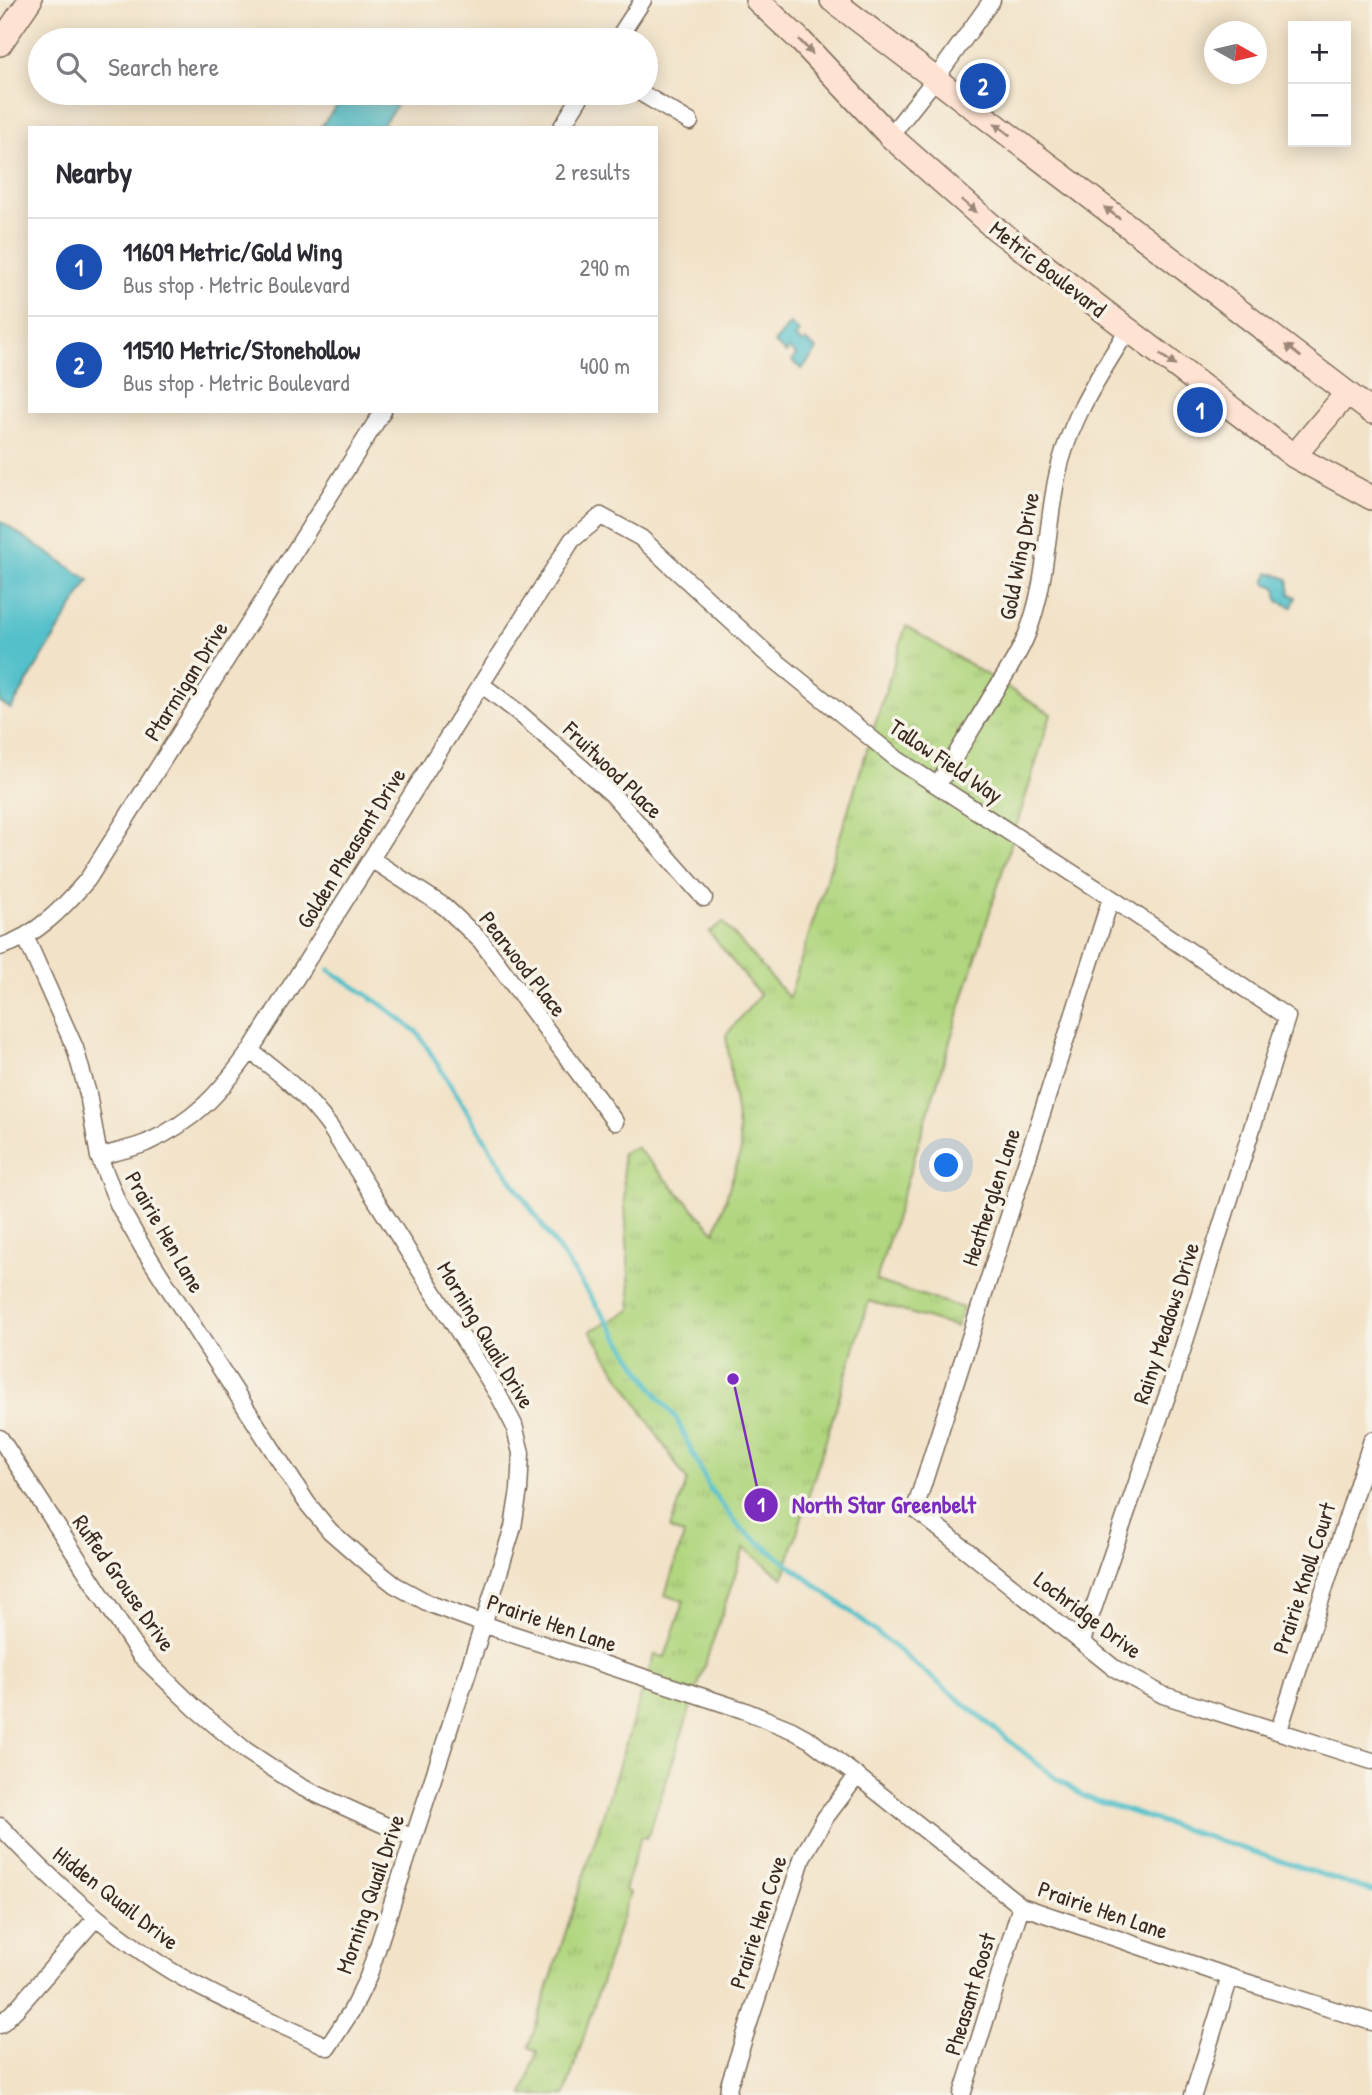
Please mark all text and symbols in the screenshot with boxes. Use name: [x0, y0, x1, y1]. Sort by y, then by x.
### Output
north arrow: [1204, 21, 1267, 84]
map controls: [1288, 21, 1351, 147]
button: +: [1288, 21, 1351, 84]
search box: [28, 28, 658, 105]
one-way arrow: [798, 38, 814, 55]
icon: search: [52, 48, 90, 86]
text: Search here: [108, 49, 219, 84]
pin: 2: [960, 60, 1006, 112]
button: −: [1288, 84, 1351, 147]
one-way arrow: [993, 122, 1011, 136]
text: Nearby: [56, 152, 132, 192]
text: 2 results: [555, 156, 630, 187]
one-way arrow: [960, 198, 977, 213]
one-way arrow: [1104, 206, 1122, 221]
street label: Metric Boulevard: [983, 213, 1113, 324]
text: 11609 Metric/Gold Wing: [123, 234, 342, 269]
text: 1: [75, 252, 83, 283]
text: 290 m: [580, 252, 630, 283]
text: Bus stop · Metric Boulevard: [123, 269, 349, 300]
text: 11510 Metric/Stonehollow: [123, 332, 360, 367]
one-way arrow: [1284, 345, 1302, 359]
text: 2: [74, 350, 84, 381]
text: 400 m: [580, 350, 630, 381]
one-way arrow: [1159, 353, 1177, 367]
text: Bus stop · Metric Boulevard: [123, 367, 349, 398]
pin: 1: [1177, 384, 1223, 436]
street label: Gold Wing Drive: [991, 490, 1046, 622]
street label: Ptarmigan Drive: [136, 615, 235, 747]
street label: Tallow Field Way: [883, 711, 1010, 810]
street label: Fruitwood Place: [556, 714, 670, 825]
street label: Golden Pheasant Drive: [289, 762, 412, 934]
street label: Pearwood Place: [472, 905, 574, 1023]
street label: Heatherglen Lane: [954, 1124, 1027, 1270]
your location: [929, 1148, 963, 1182]
street label: Prairie Hen Lane: [118, 1165, 213, 1298]
street label: Rainy Meadows Drive: [1125, 1238, 1206, 1408]
street label: Morning Quail Drive: [430, 1255, 543, 1414]
callout: North Star Greenbelt: [743, 1482, 990, 1527]
text: North Star Greenbelt: [792, 1488, 977, 1520]
text: 1: [757, 1490, 765, 1519]
street label: Prairie Knoll Court: [1264, 1497, 1343, 1657]
street label: Ruffed Grouse Drive: [66, 1508, 183, 1657]
street label: Lochridge Drive: [1028, 1564, 1148, 1665]
street label: Prairie Hen Lane: [483, 1586, 621, 1659]
street label: Morning Quail Drive: [328, 1810, 411, 1978]
street label: Hidden Quail Drive: [47, 1839, 186, 1957]
street label: Prairie Hen Cove: [721, 1851, 794, 1992]
street label: Prairie Hen Lane: [1034, 1873, 1172, 1946]
street label: Pheasant Roost: [936, 1928, 1003, 2059]

